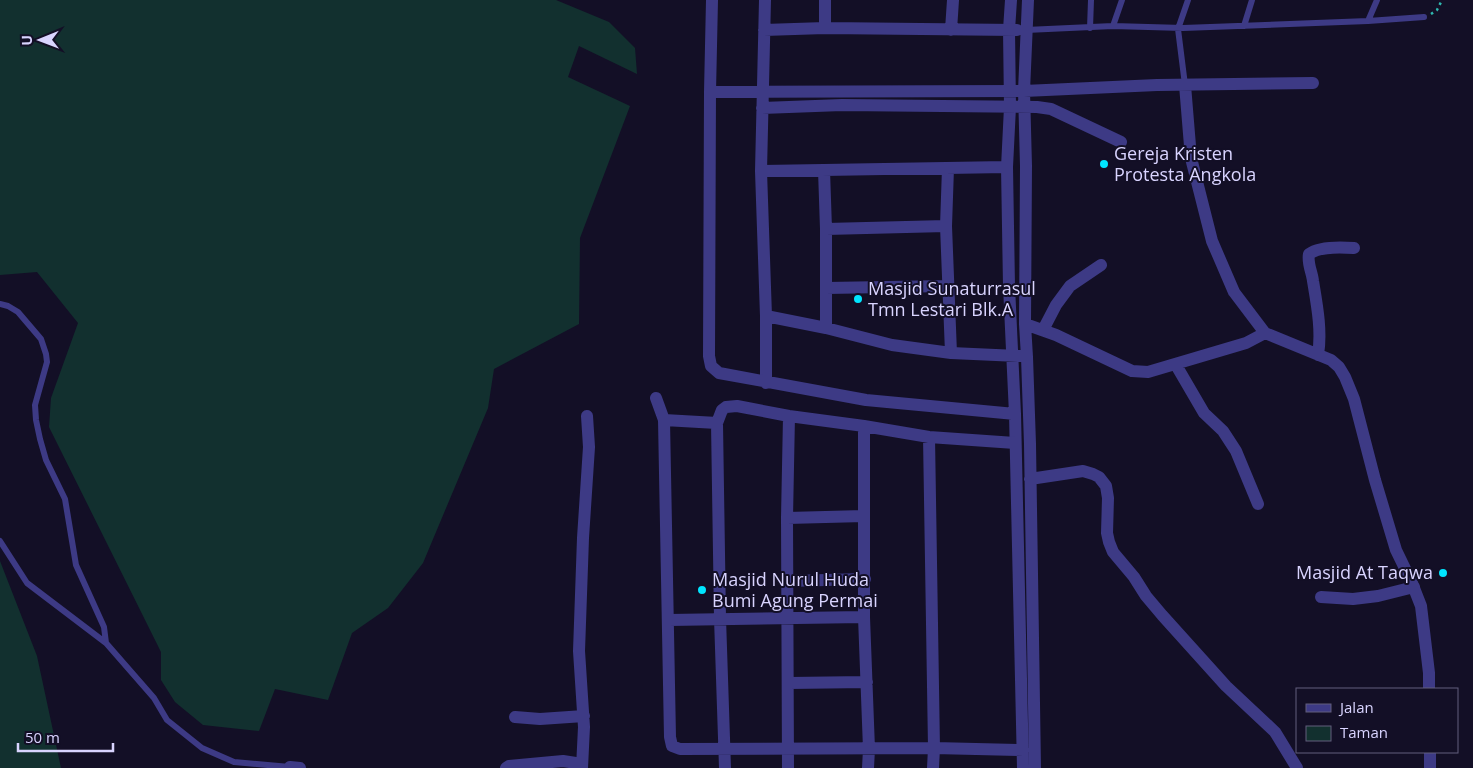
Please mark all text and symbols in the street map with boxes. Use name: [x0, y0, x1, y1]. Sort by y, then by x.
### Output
north arrow: [15, 15, 65, 65]
text: U: [17, 35, 36, 46]
place label: Gereja Kristen Protesta Angkola: [1114, 141, 1256, 186]
marker: Gereja Kristen Protesta Angkola: [1098, 158, 1110, 170]
place label: Masjid Sunaturrasul Tmn Lestari Blk.A: [868, 276, 1036, 321]
marker: Masjid Sunaturrasul Tmn Lestari Blk.A: [852, 293, 864, 305]
place label: Masjid At Taqwa: [1296, 560, 1433, 584]
place label: Masjid Nurul Huda Bumi Agung Permai: [712, 567, 878, 612]
marker: Masjid At Taqwa: [1437, 567, 1449, 579]
marker: Masjid Nurul Huda Bumi Agung Permai: [696, 584, 708, 596]
legend: [1296, 688, 1458, 753]
text: Jalan: [1338, 697, 1374, 717]
scale bar: [18, 720, 112, 752]
text: Taman: [1340, 722, 1388, 742]
text: 50 m: [25, 727, 60, 747]

